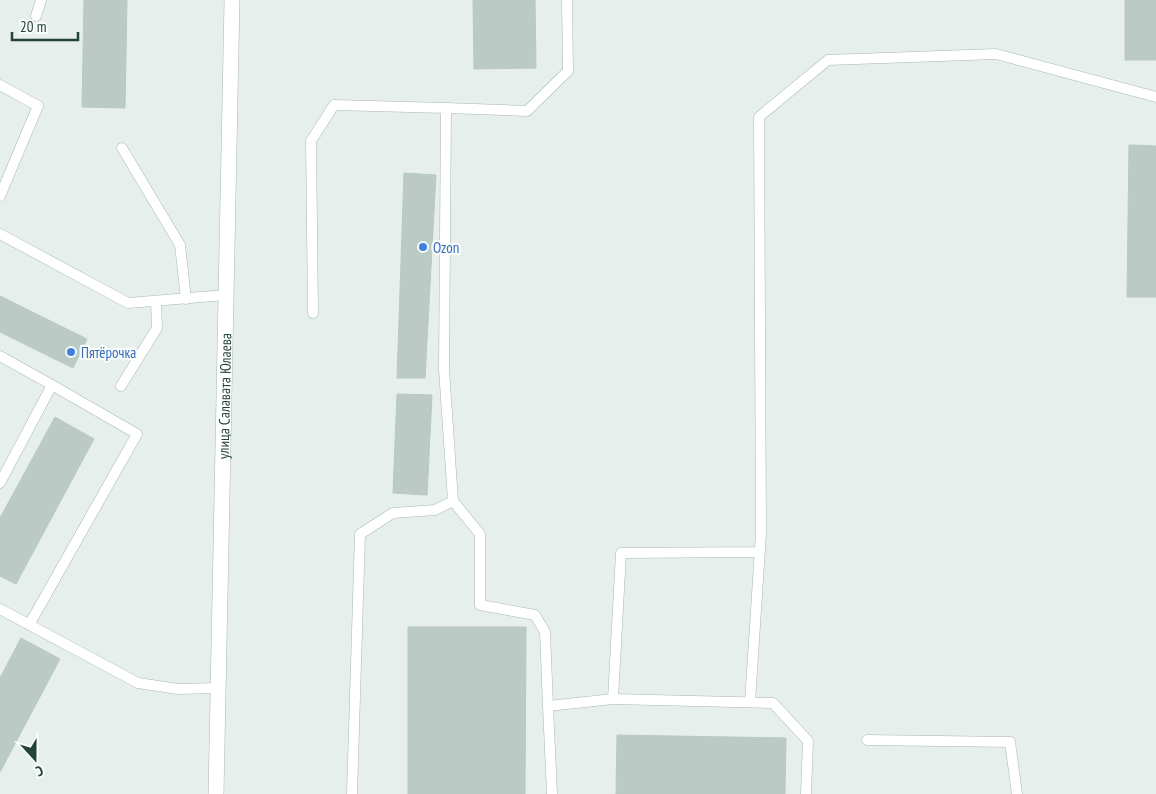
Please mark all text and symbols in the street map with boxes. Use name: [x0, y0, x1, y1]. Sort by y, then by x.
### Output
scale bar: [12, 10, 79, 42]
text: 20 m: [20, 17, 46, 36]
place label: Ozon: [433, 238, 459, 257]
marker: Ozon: [417, 241, 429, 253]
street label: улица Салавата Юлаева: [213, 333, 235, 459]
place label: Пятёрочка: [81, 343, 136, 362]
marker: Пятёрочка: [65, 346, 77, 358]
north arrow: [10, 734, 60, 784]
text: С: [33, 762, 46, 781]

